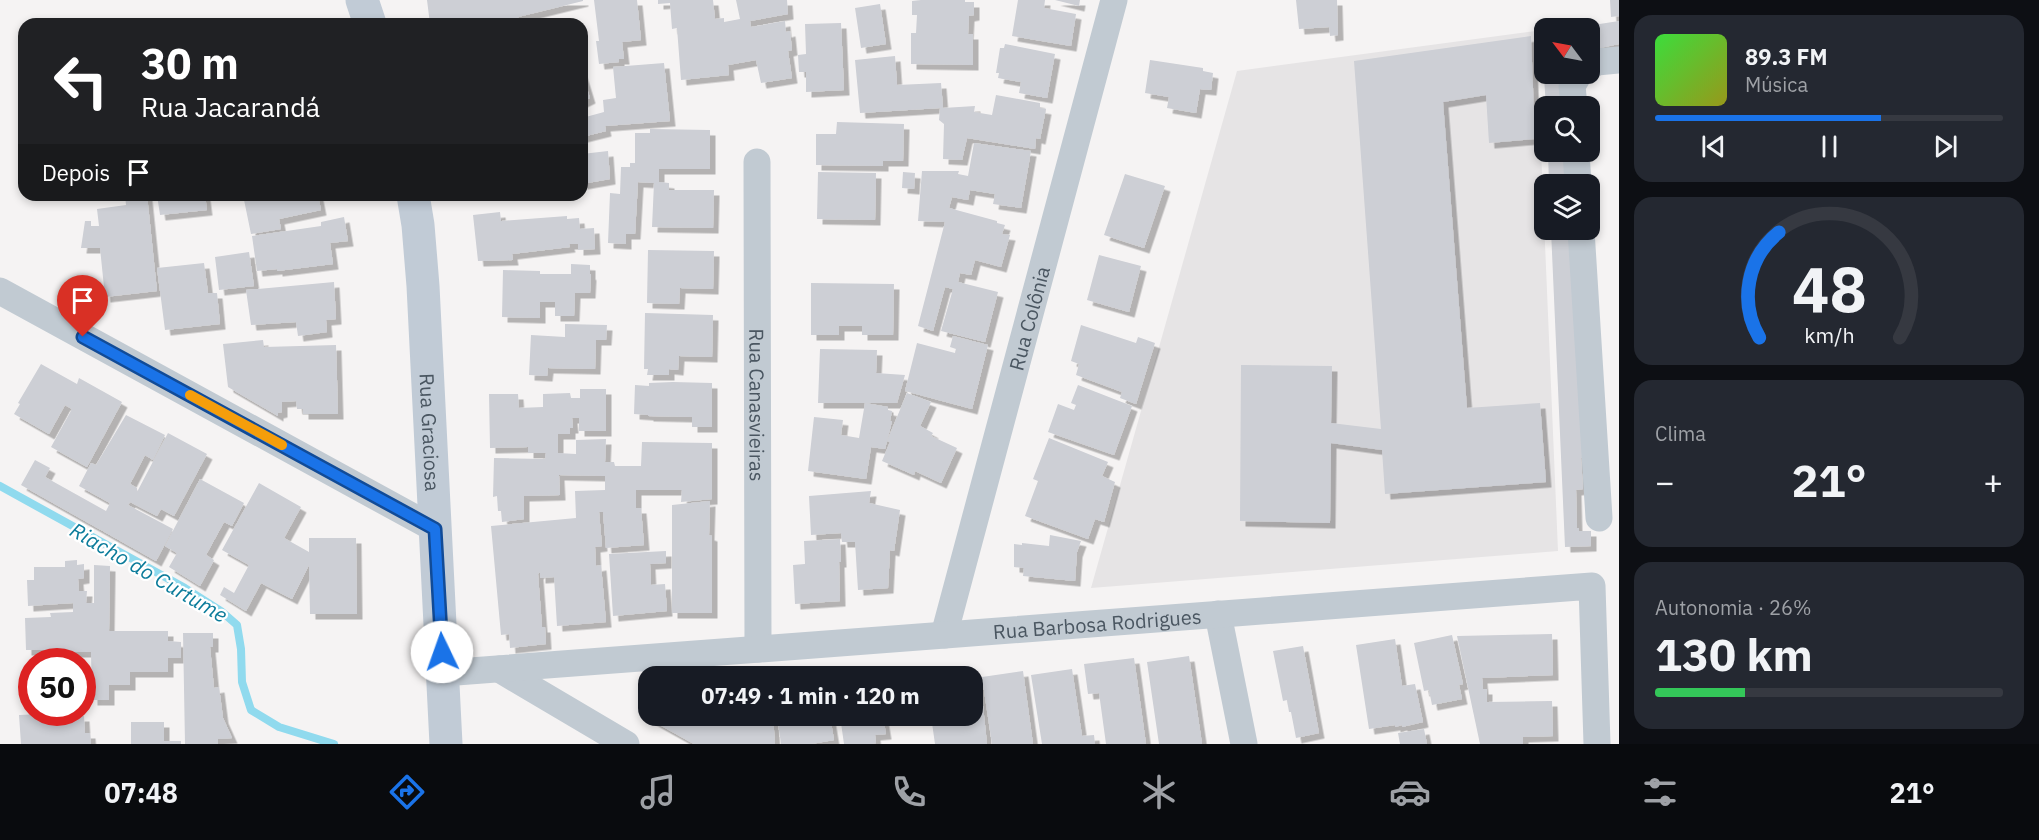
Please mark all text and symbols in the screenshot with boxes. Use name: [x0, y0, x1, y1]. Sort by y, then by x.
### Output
north arrow: [1534, 18, 1600, 84]
map controls: [1534, 18, 1600, 240]
text: 30 m: [141, 36, 239, 91]
icon: left: [42, 42, 120, 120]
text: 89.3 FM: [1745, 42, 1828, 71]
text: Música: [1745, 71, 1808, 98]
text: Rua Jacarandá: [141, 89, 320, 124]
button: search: [1534, 96, 1600, 162]
icon: previous: [1697, 130, 1730, 163]
icon: pause: [1813, 130, 1846, 163]
icon: next: [1929, 130, 1962, 163]
icon: arrive: [122, 156, 155, 189]
text: Depois: [42, 158, 110, 187]
button: layers: [1534, 174, 1600, 240]
text: 48: [1792, 248, 1866, 329]
street label: Rua Colônia: [1002, 263, 1056, 373]
pin: [57, 275, 108, 337]
icon: arrive: [66, 284, 99, 317]
text: km/h: [1804, 321, 1854, 349]
street label: Rua Canasvieiras: [744, 329, 771, 481]
street label: Rua Graciosa: [414, 373, 447, 492]
text: Clima: [1655, 420, 1706, 447]
text: 21°: [1791, 451, 1867, 509]
text: −: [1655, 460, 1675, 503]
text: +: [1983, 460, 2003, 503]
water label: Riacho do Curtume: [65, 515, 233, 629]
text: Autonomia · 26%: [1655, 594, 1812, 621]
street label: Rua Barbosa Rodrigues: [992, 602, 1202, 645]
position arrow: [410, 620, 474, 684]
text: 130 km: [1655, 625, 1813, 683]
speed limit sign: 50: [18, 648, 96, 726]
text: 07:49 · 1 min · 120 m: [701, 681, 920, 710]
icon: directions: [386, 771, 428, 813]
icon: music: [637, 771, 679, 813]
icon: phone: [888, 771, 930, 813]
icon: climate: [1138, 771, 1180, 813]
icon: car: [1389, 771, 1431, 813]
icon: filters: [1639, 771, 1681, 813]
text: 07:48: [104, 775, 178, 810]
text: 21°: [1890, 775, 1935, 810]

